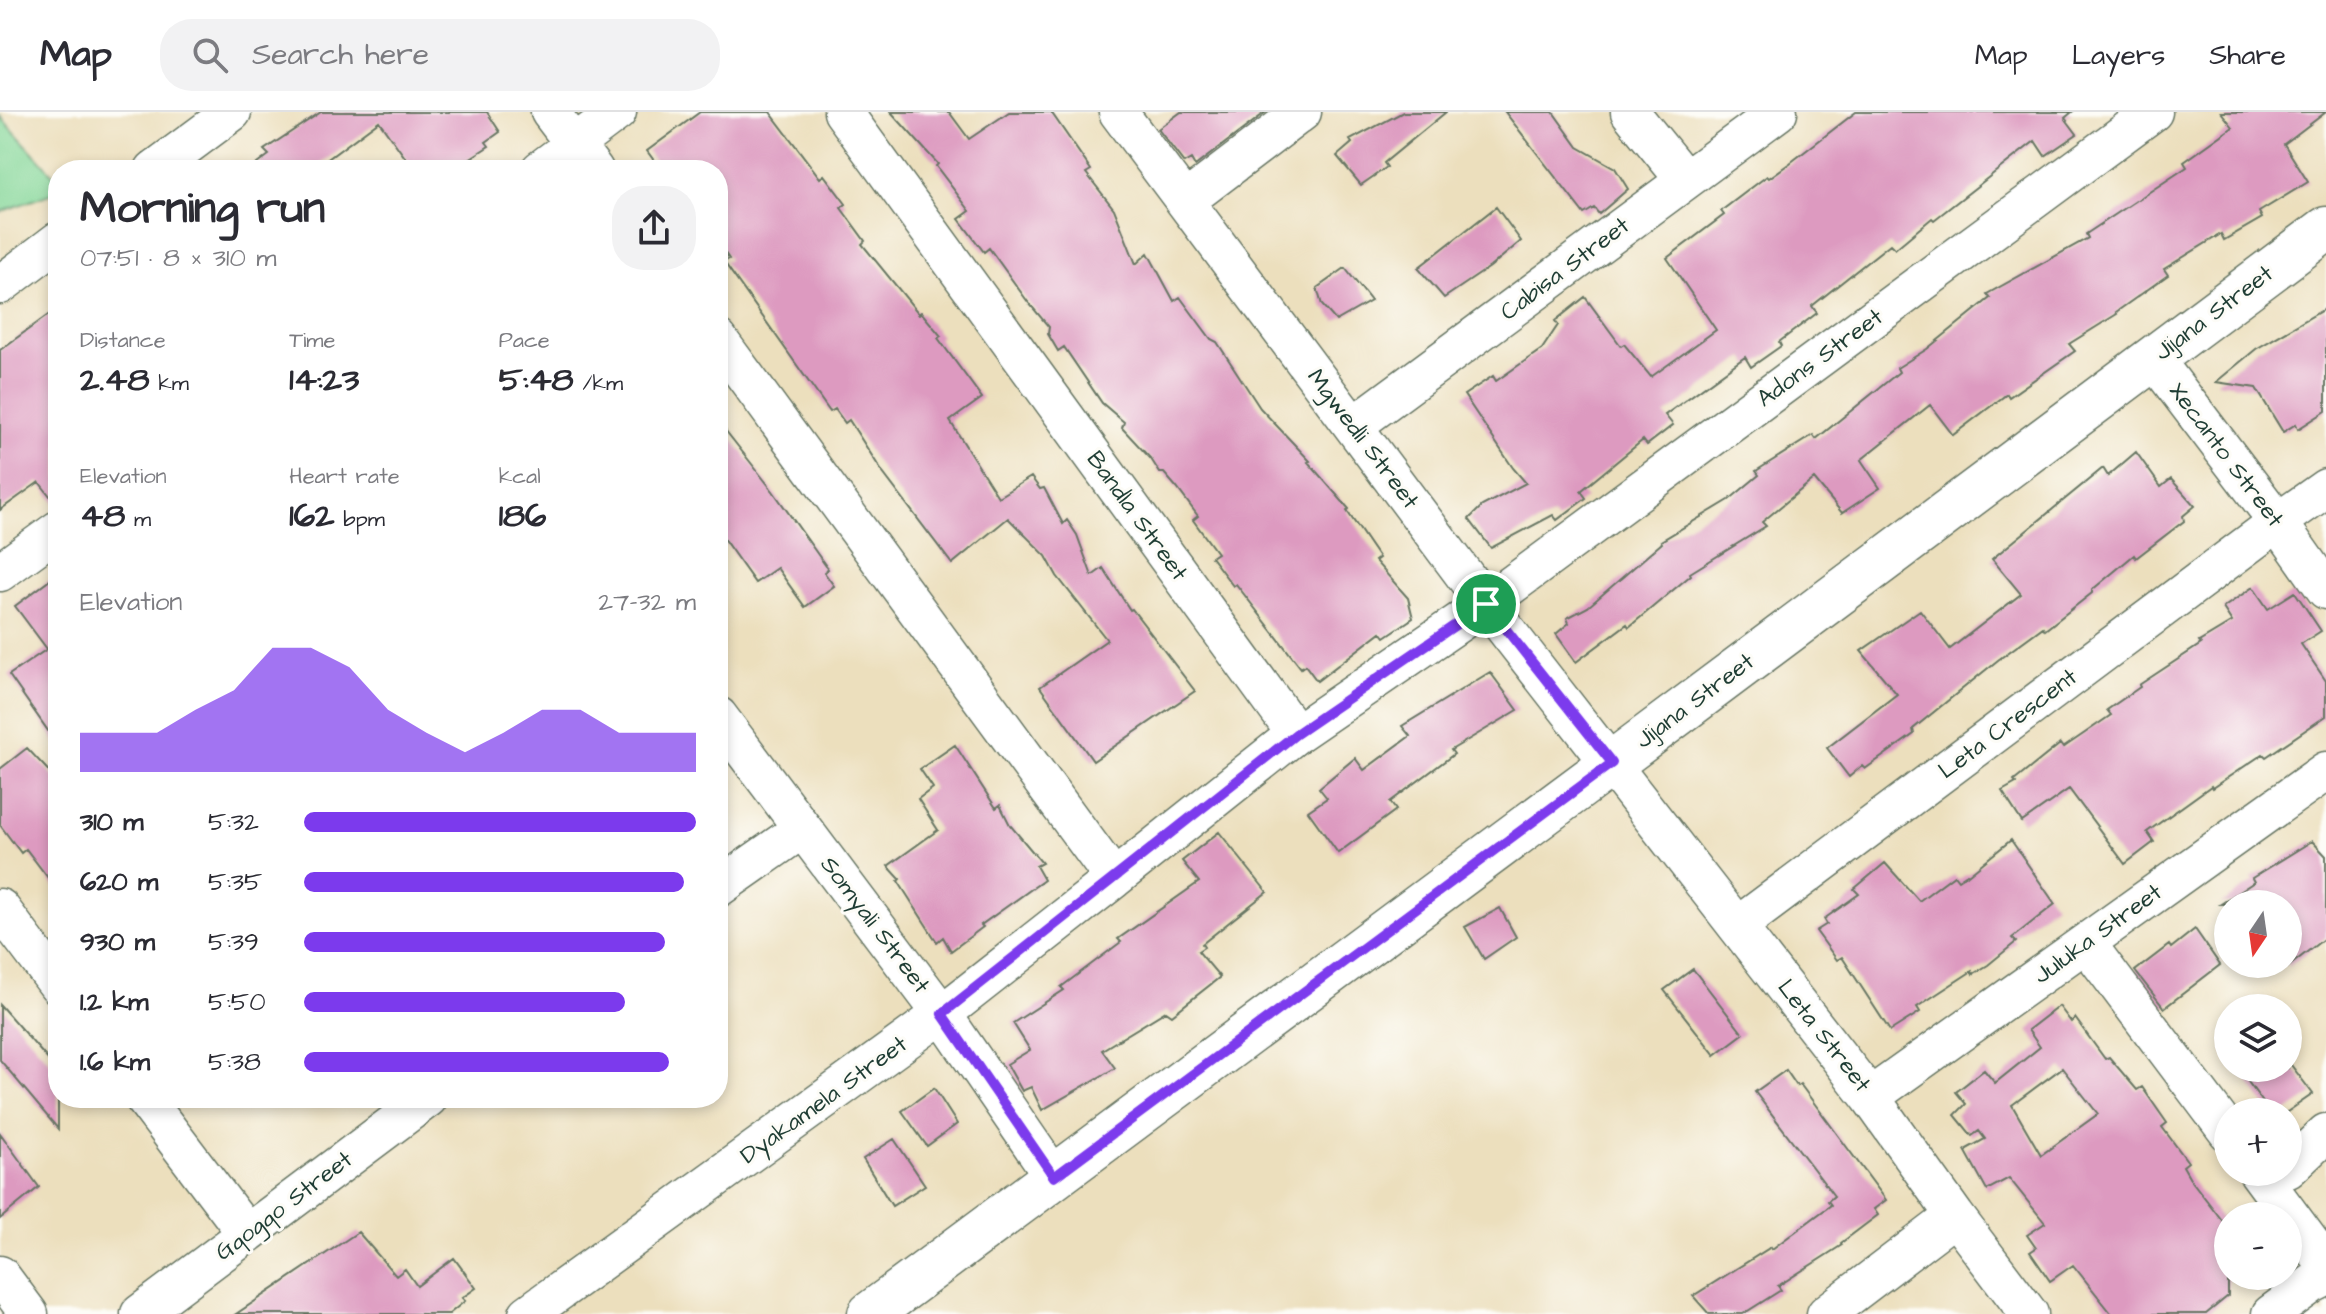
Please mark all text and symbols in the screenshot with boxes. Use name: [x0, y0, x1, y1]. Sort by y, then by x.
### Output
search box: [160, 19, 720, 91]
text: Map: [40, 29, 112, 81]
icon: search: [188, 33, 232, 77]
text: Search here: [252, 34, 429, 76]
text: Map: [1975, 36, 2028, 75]
text: Layers: [2072, 36, 2165, 75]
text: Share: [2209, 36, 2286, 75]
text: Morning run: [80, 179, 325, 240]
button: share: [612, 186, 696, 270]
street label: Cabisa Street: [1493, 209, 1637, 329]
text: 07:51 · 8 × 310 m: [80, 240, 276, 276]
street label: Jijana Street: [2148, 257, 2281, 369]
street label: Adons Street: [1750, 300, 1890, 416]
text: Distance: [80, 325, 166, 356]
text: Time: [289, 325, 335, 356]
text: Pace: [499, 325, 550, 356]
text: 2.48: [80, 356, 149, 404]
text: 14:23: [289, 356, 359, 404]
text: 5:48: [499, 356, 574, 404]
street label: Mgwedli Street: [1298, 362, 1427, 517]
text: km: [149, 368, 189, 399]
text: /km: [574, 368, 623, 399]
street label: Xecanto Street: [2160, 375, 2292, 535]
street label: Bandla Street: [1078, 444, 1196, 588]
text: Elevation: [80, 461, 167, 492]
text: Heart rate: [289, 461, 400, 492]
text: kcal: [499, 461, 541, 492]
text: 48: [80, 492, 125, 540]
text: 162: [289, 492, 334, 540]
text: 186: [499, 492, 546, 540]
text: m: [125, 504, 151, 535]
text: bpm: [334, 504, 385, 535]
pin: [1452, 570, 1520, 638]
icon: arrive: [1464, 582, 1508, 626]
text: Elevation: [80, 584, 182, 620]
text: 27–32 m: [598, 584, 696, 620]
street label: Jijana Street: [1629, 645, 1762, 757]
street label: Leta Crescent: [1931, 660, 2085, 788]
text: 310 m: [80, 804, 144, 840]
text: 5:32: [208, 804, 259, 840]
street label: Somyali Street: [811, 849, 938, 1002]
text: 620 m: [80, 864, 158, 900]
text: 5:35: [208, 864, 262, 900]
street label: Juluka Street: [2027, 876, 2169, 992]
north arrow: [2214, 890, 2302, 978]
map controls: [2214, 890, 2302, 1290]
text: 930 m: [80, 924, 155, 960]
text: 5:39: [208, 924, 259, 960]
street label: Leta Street: [1769, 972, 1879, 1100]
text: 1.2 km: [80, 984, 148, 1020]
text: 5:50: [208, 984, 266, 1020]
button: layers: [2214, 994, 2302, 1082]
street label: Dyakamela Street: [733, 1028, 915, 1173]
text: 1.6 km: [80, 1044, 150, 1080]
text: 5:38: [208, 1044, 261, 1080]
button: +: [2214, 1098, 2302, 1186]
street label: Gqogqo Street: [208, 1143, 361, 1270]
button: −: [2214, 1202, 2302, 1290]

